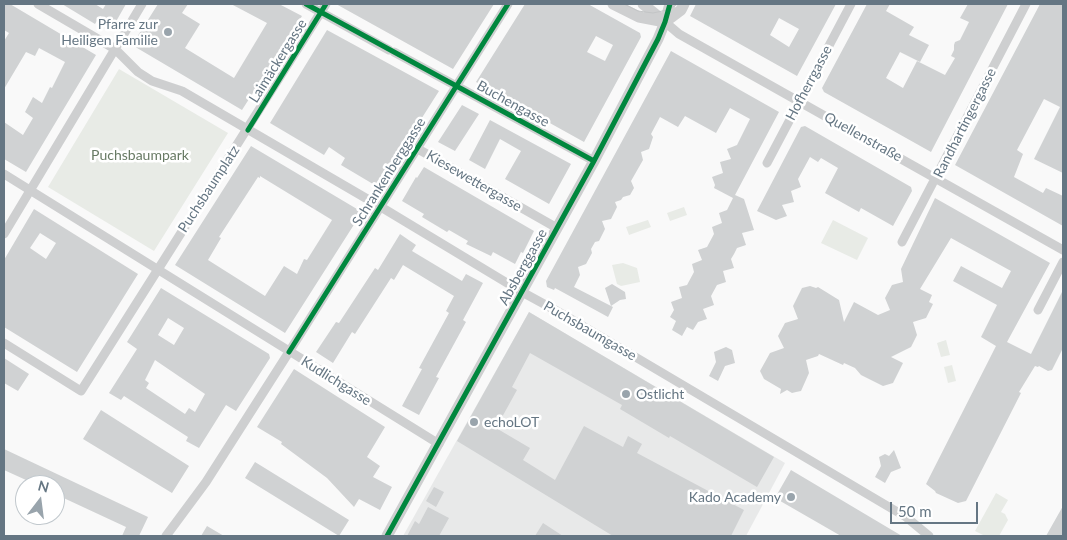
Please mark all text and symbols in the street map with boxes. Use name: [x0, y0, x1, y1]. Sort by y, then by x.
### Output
place label: Pfarre zur Heiligen Familie: [61, 16, 158, 48]
street label: Laimäckergasse: [246, 16, 310, 106]
marker: Pfarre zur Heiligen Familie: [162, 26, 174, 38]
street label: Hofherrgasse: [782, 43, 836, 123]
street label: Randhartingergasse: [930, 65, 1000, 181]
street label: Buchengasse: [474, 77, 552, 131]
street label: Quellenstraße: [821, 109, 905, 165]
street label: Schrankenberggasse: [349, 115, 429, 229]
street label: Puchsbaumplatz: [175, 142, 243, 236]
park label: Puchsbaumpark: [91, 147, 189, 163]
street label: Kiesewettergasse: [423, 147, 525, 215]
street label: Absberggasse: [495, 226, 551, 308]
street label: Puchsbaumgasse: [541, 298, 639, 364]
street label: Kudlichgasse: [298, 353, 374, 409]
place label: Ostlicht: [636, 386, 684, 402]
marker: Ostlicht: [620, 388, 632, 400]
place label: echoLOT: [484, 414, 539, 430]
marker: echoLOT: [468, 416, 480, 428]
north arrow: [15, 475, 65, 525]
text: N: [36, 476, 51, 496]
place label: Kado Academy: [689, 489, 781, 505]
marker: Kado Academy: [785, 491, 797, 503]
scale bar: [892, 492, 980, 524]
text: 50 m: [898, 502, 932, 520]

